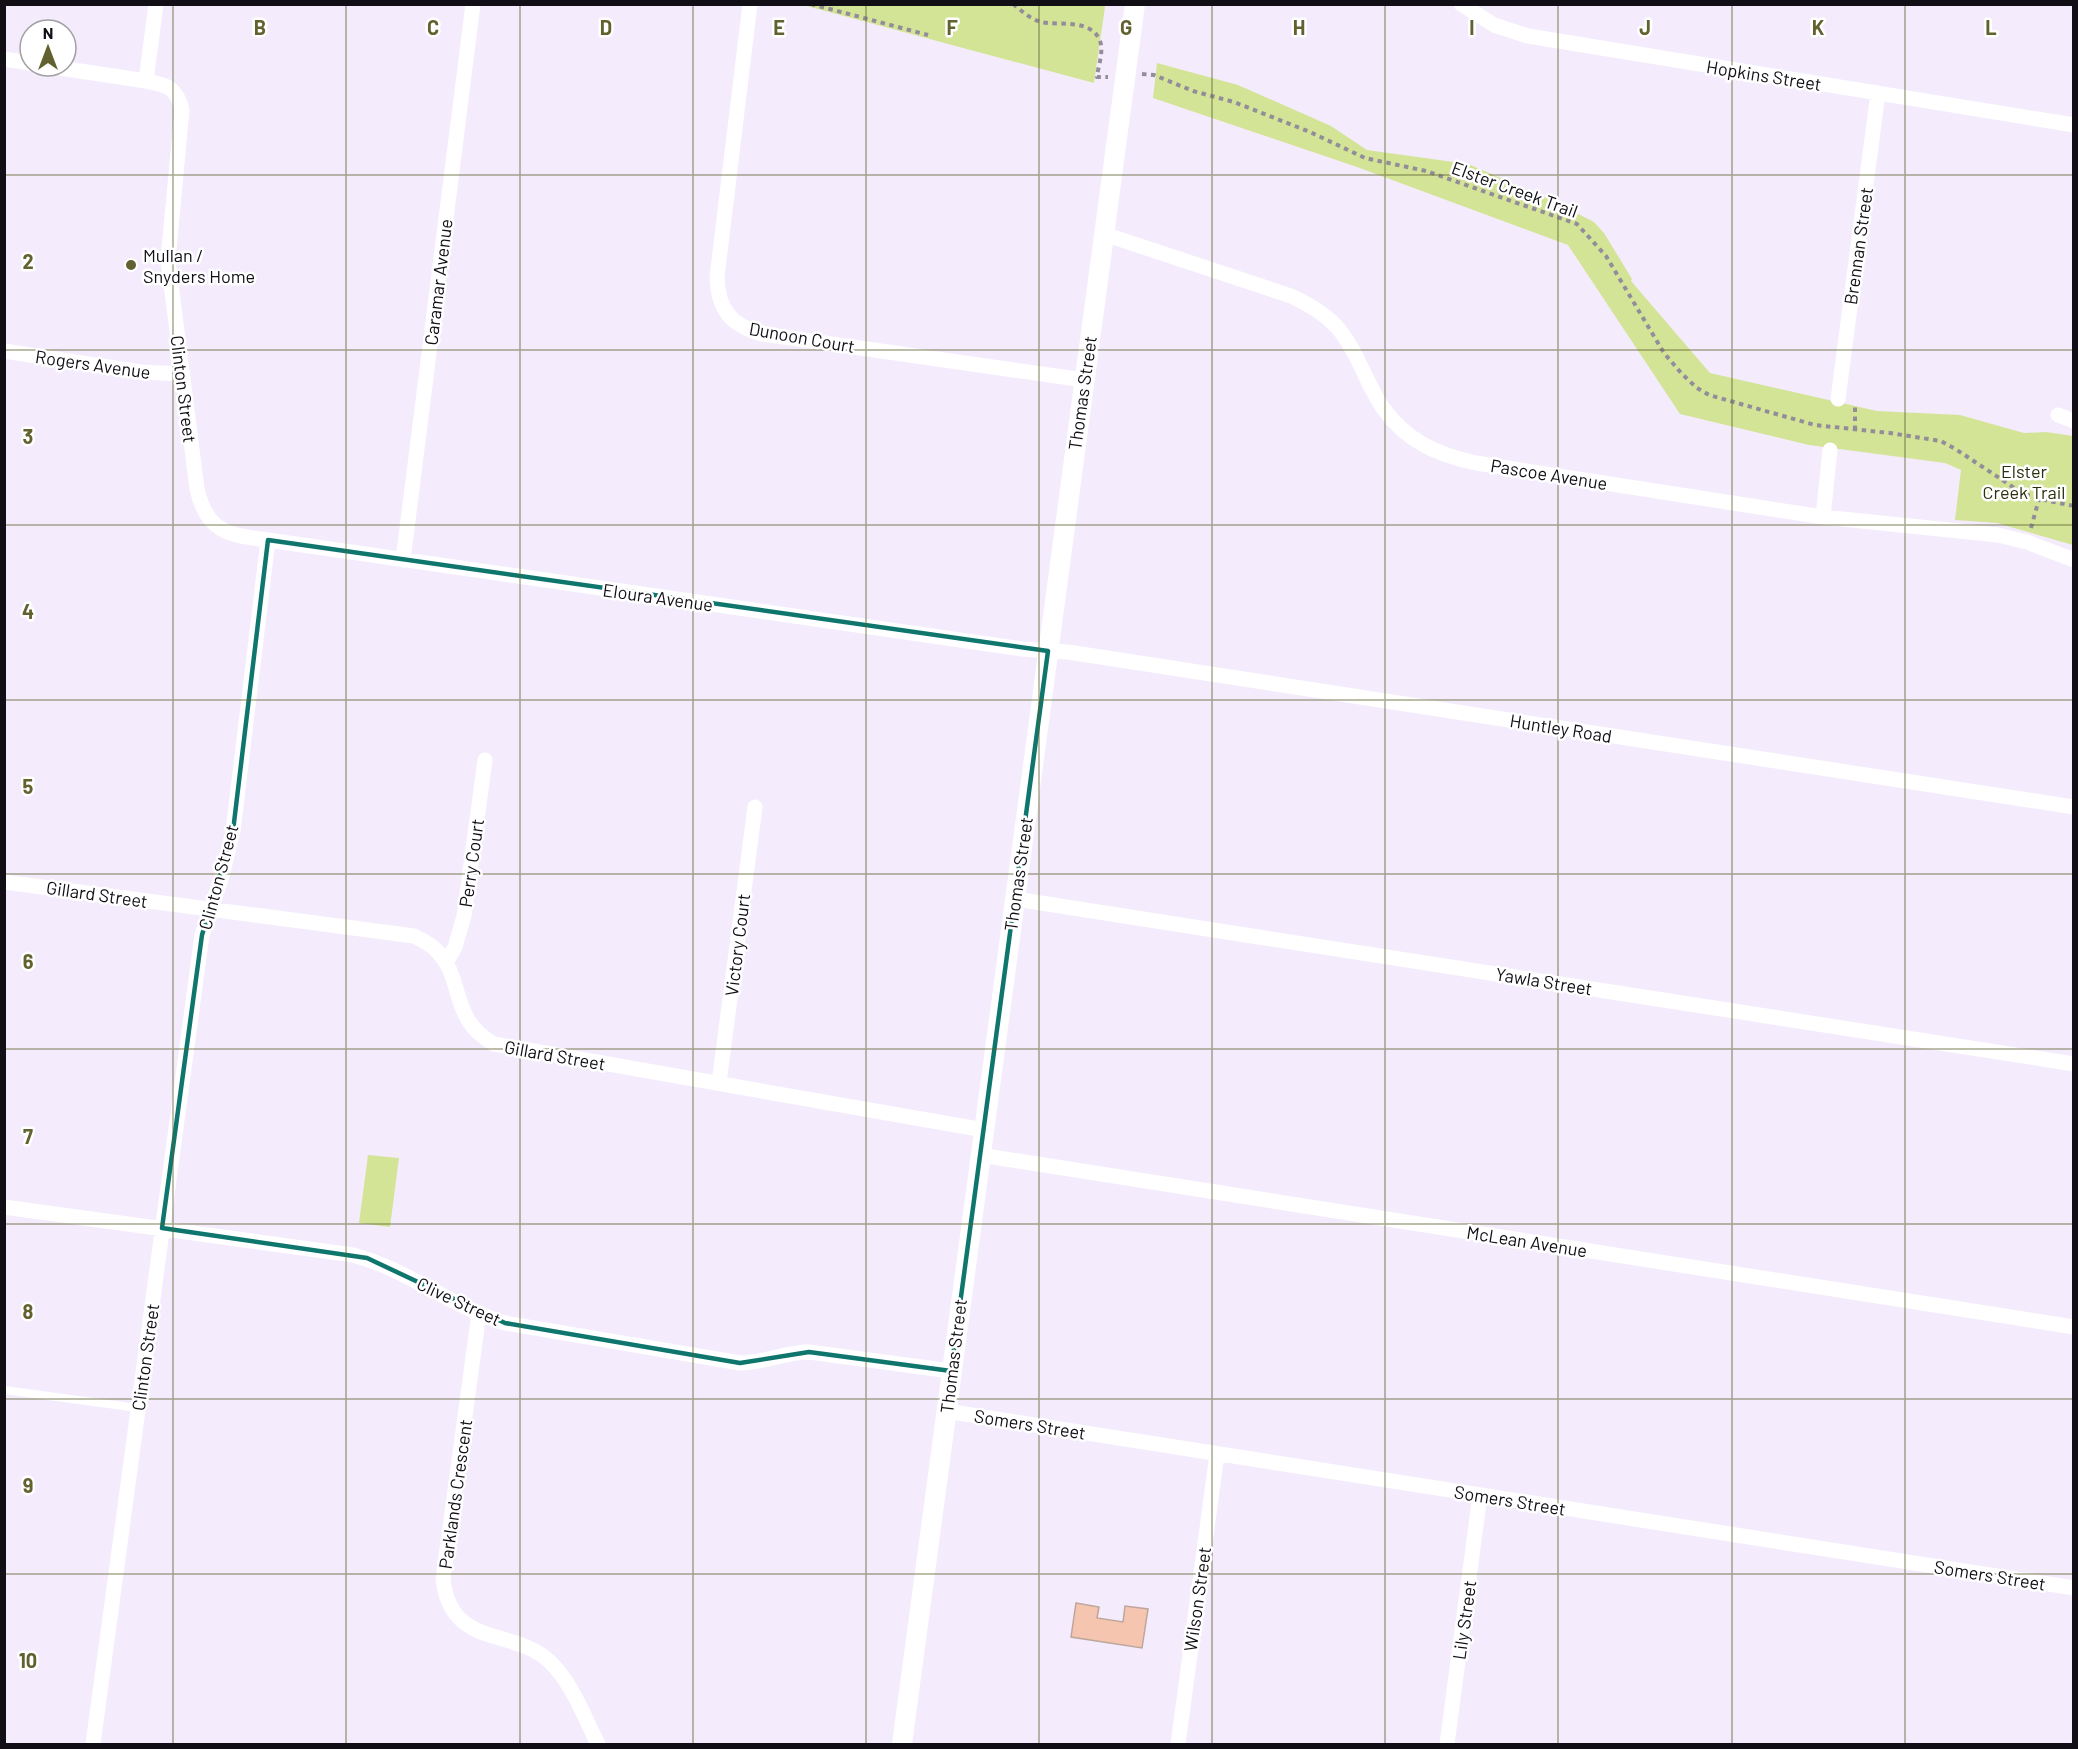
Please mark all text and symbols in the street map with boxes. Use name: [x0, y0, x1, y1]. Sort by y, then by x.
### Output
text: B: [254, 15, 266, 39]
text: C: [427, 15, 439, 39]
text: D: [600, 15, 612, 39]
text: E: [773, 15, 785, 39]
text: F: [946, 15, 958, 39]
text: G: [1120, 15, 1132, 39]
text: H: [1293, 15, 1305, 39]
text: I: [1469, 15, 1475, 39]
text: J: [1639, 15, 1651, 39]
text: K: [1812, 15, 1825, 39]
text: L: [1985, 15, 1997, 39]
north arrow: [18, 18, 78, 78]
text: N: [43, 23, 53, 42]
street label: Hopkins Street: [1705, 55, 1823, 95]
street label: Elster Creek Trail: [1449, 156, 1581, 222]
street label: Brennan Street: [1839, 186, 1877, 306]
street label: Caramar Avenue: [419, 218, 457, 346]
place label: Mullan / Snyders Home: [143, 244, 255, 287]
text: 2: [22, 249, 34, 273]
marker: Mullan / Snyders Home: [124, 258, 138, 272]
street label: Dunoon Court: [748, 317, 856, 357]
street label: Clinton Street: [167, 334, 201, 444]
street label: Thomas Street: [1063, 334, 1101, 452]
street label: Rogers Avenue: [34, 345, 152, 383]
text: 3: [23, 424, 33, 448]
street label: Pascoe Avenue: [1489, 454, 1609, 494]
park label: Elster Creek Trail: [1983, 460, 2065, 503]
street label: Eloura Avenue: [602, 578, 714, 616]
text: 4: [22, 599, 34, 623]
street label: Huntley Road: [1508, 709, 1614, 747]
text: 5: [23, 774, 34, 798]
street label: Thomas Street: [999, 815, 1037, 933]
street label: Perry Court: [454, 817, 488, 909]
street label: Clinton Street: [193, 822, 243, 932]
street label: Gillard Street: [45, 876, 149, 912]
street label: Victory Court: [720, 892, 754, 998]
text: 6: [23, 949, 34, 973]
street label: Yawla Street: [1494, 963, 1594, 999]
street label: Gillard Street: [503, 1035, 607, 1075]
text: 7: [23, 1124, 33, 1148]
street label: McLean Avenue: [1465, 1221, 1589, 1261]
street label: Clive Street: [413, 1272, 505, 1330]
street label: Thomas Street: [935, 1298, 971, 1414]
text: 8: [23, 1299, 34, 1323]
street label: Clinton Street: [127, 1302, 163, 1412]
street label: Somers Street: [973, 1404, 1087, 1444]
street label: Parklands Crescent: [434, 1418, 476, 1570]
text: 9: [23, 1473, 33, 1497]
street label: Somers Street: [1453, 1480, 1567, 1520]
street label: Wilson Street: [1179, 1545, 1215, 1653]
street label: Somers Street: [1933, 1555, 2047, 1595]
street label: Lily Street: [1448, 1579, 1480, 1661]
text: 10: [19, 1648, 37, 1672]

